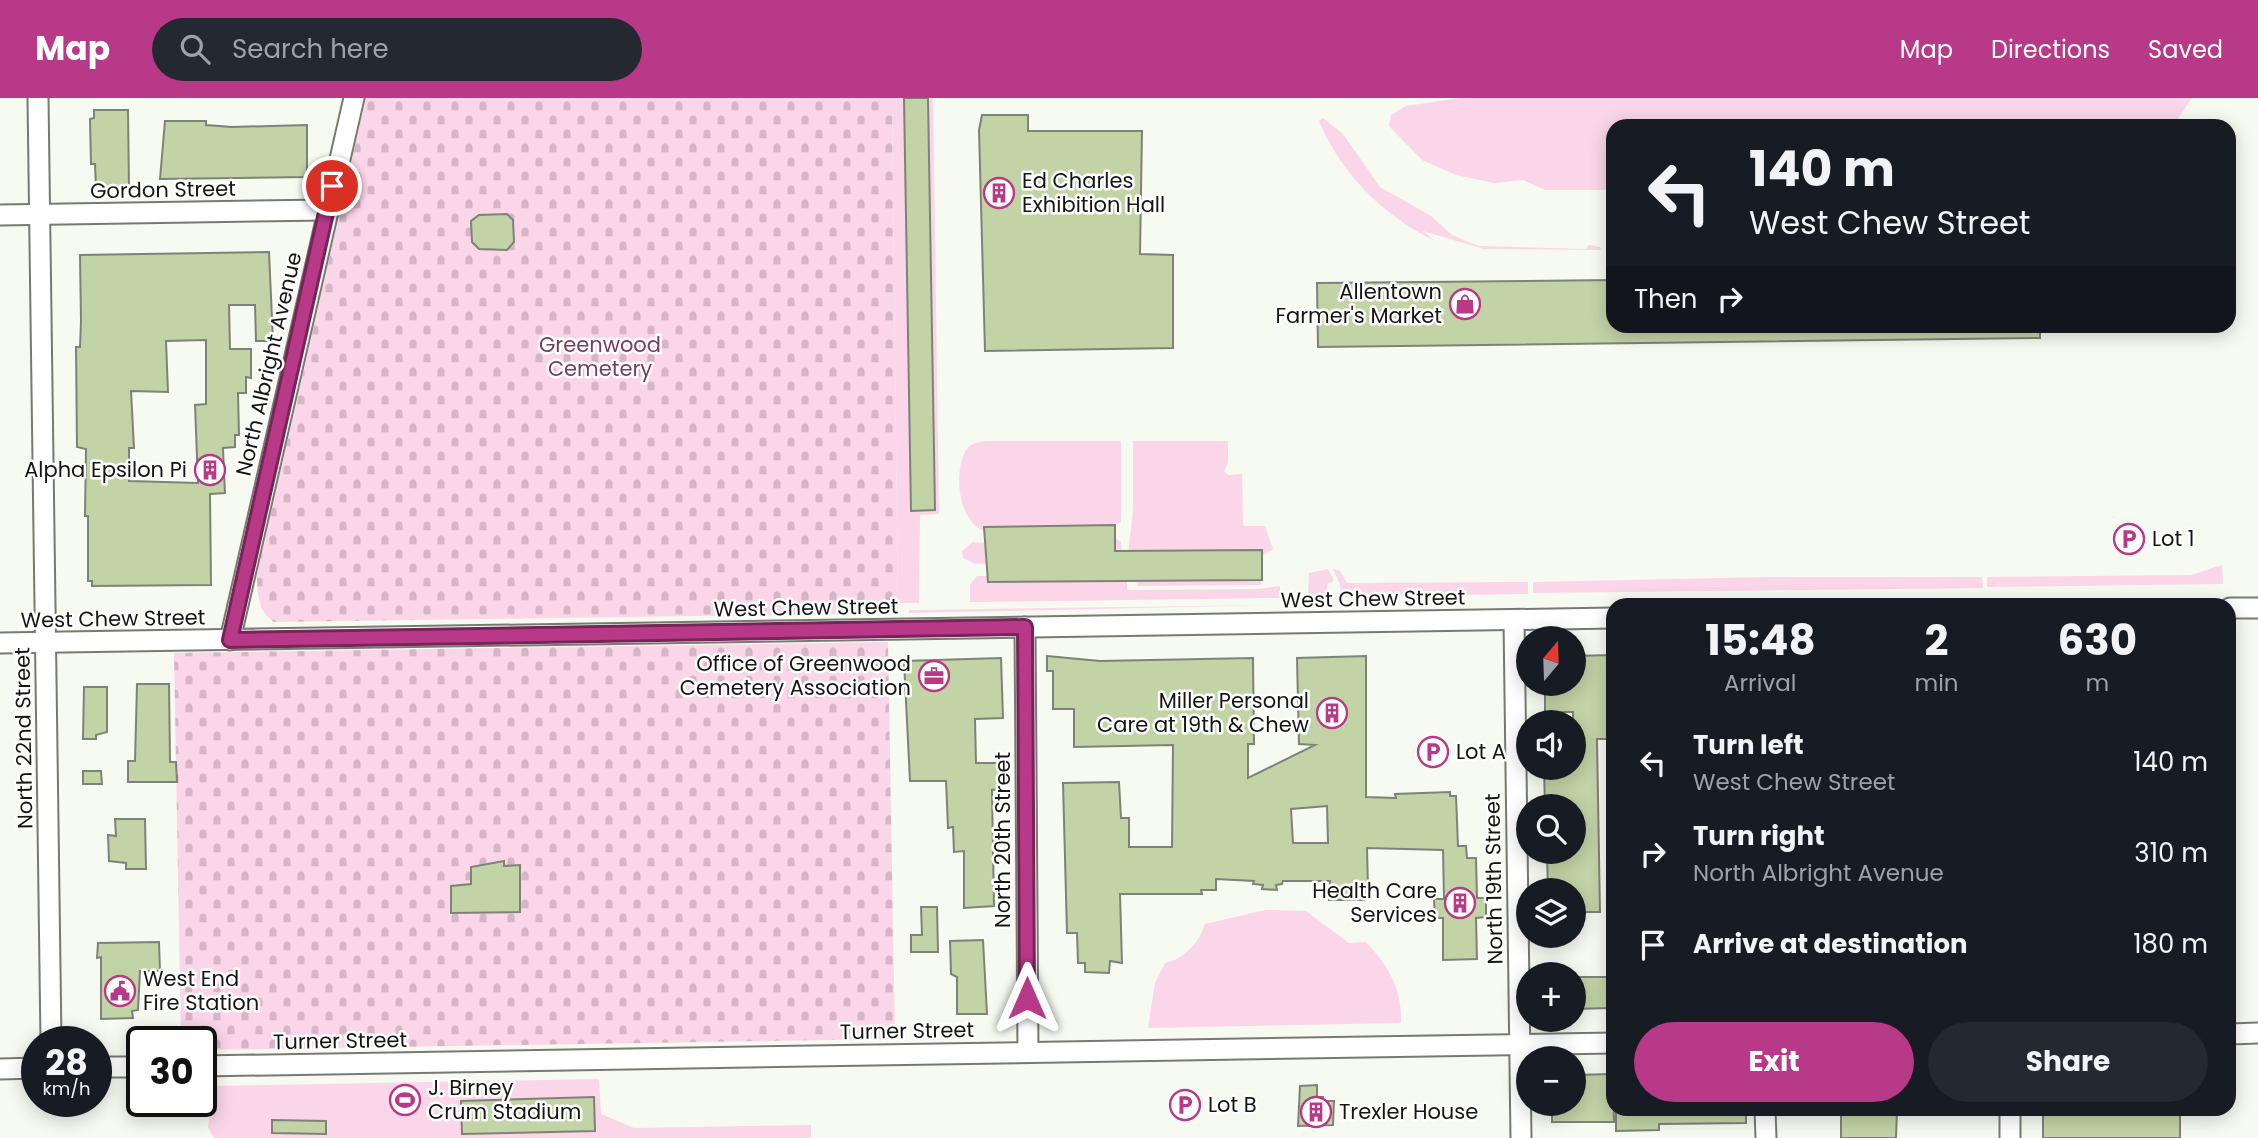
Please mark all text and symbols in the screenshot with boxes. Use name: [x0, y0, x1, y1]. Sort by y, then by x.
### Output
search box: [152, 18, 642, 81]
text: Map: [35, 25, 110, 72]
icon: search: [176, 30, 214, 68]
text: Search here: [232, 31, 389, 67]
text: Map: [1900, 33, 1953, 66]
text: Directions: [1991, 33, 2110, 66]
text: Saved: [2148, 33, 2223, 66]
text: 140 m: [1749, 135, 1895, 203]
icon: left: [1634, 147, 1725, 238]
pin: [302, 156, 362, 216]
place label: Ed Charles Exhibition Hall: [1022, 166, 1165, 219]
icon: arrive: [313, 167, 351, 205]
street label: Gordon Street: [90, 174, 236, 205]
building icon: Ed Charles Exhibition Hall: [982, 176, 1016, 210]
text: West Chew Street: [1749, 200, 2030, 245]
street label: North Albright Avenue: [229, 249, 308, 479]
place label: Allentown Farmer's Market: [1275, 277, 1442, 330]
icon: right: [1711, 280, 1749, 318]
text: Then: [1634, 281, 1697, 317]
shop icon: Allentown Farmer's Market: [1448, 287, 1482, 321]
park label: Greenwood Cemetery: [539, 330, 661, 383]
building icon: Alpha Epsilon Pi: [193, 453, 227, 487]
place label: Alpha Epsilon Pi: [24, 455, 187, 484]
parking icon: Lot 1: [2112, 522, 2146, 556]
place label: Lot 1: [2152, 524, 2194, 553]
street label: West Chew Street: [1280, 582, 1466, 615]
street label: West Chew Street: [713, 591, 899, 624]
street label: West Chew Street: [20, 602, 206, 635]
text: 15:48: [1705, 611, 1816, 670]
text: 2: [1925, 611, 1949, 670]
text: 630: [2058, 611, 2137, 670]
north arrow: [1516, 626, 1586, 696]
map controls: [1516, 626, 1586, 1116]
street label: North 22nd Street: [7, 647, 40, 829]
place label: Office of Greenwood Cemetery Association: [680, 649, 911, 702]
office icon: Office of Greenwood Cemetery Association: [917, 659, 951, 693]
text: Arrival: [1724, 667, 1796, 699]
text: min: [1915, 667, 1959, 699]
text: m: [2085, 667, 2109, 699]
place label: Miller Personal Care at 19th & Chew: [1097, 686, 1309, 739]
building icon: Miller Personal Care at 19th & Chew: [1315, 696, 1349, 730]
button: sound: [1516, 710, 1586, 780]
text: Turn left: [1693, 727, 1804, 763]
parking icon: Lot A: [1416, 735, 1450, 769]
place label: Lot A: [1456, 737, 1506, 766]
icon: left: [1634, 744, 1672, 782]
text: 140 m: [2133, 744, 2208, 780]
street label: North 20th Street: [988, 752, 1017, 928]
text: West Chew Street: [1693, 766, 1895, 798]
street label: North 19th Street: [1478, 793, 1509, 965]
button: search: [1516, 794, 1586, 864]
text: Turn right: [1693, 818, 1825, 854]
icon: right: [1634, 835, 1672, 873]
text: 310 m: [2134, 835, 2208, 871]
text: North Albright Avenue: [1693, 857, 1944, 889]
place label: Health Care Services: [1312, 876, 1437, 929]
button: layers: [1516, 878, 1586, 948]
building icon: Health Care Services: [1443, 886, 1477, 920]
icon: arrive: [1634, 926, 1672, 964]
text: Arrive at destination: [1693, 926, 1968, 962]
text: 180 m: [2133, 926, 2208, 962]
position arrow: [990, 961, 1064, 1035]
button: +: [1516, 962, 1586, 1032]
place label: West End Fire Station: [143, 964, 259, 1017]
public building icon: West End Fire Station: [103, 974, 137, 1008]
street label: Turner Street: [840, 1015, 974, 1046]
button: Exit: [1634, 1022, 1914, 1102]
button: Share: [1928, 1022, 2208, 1102]
street label: Turner Street: [273, 1025, 407, 1056]
speed limit sign: 30: [126, 1026, 217, 1117]
text: 28: [45, 1038, 88, 1087]
button: −: [1516, 1046, 1586, 1116]
place label: J. Birney Crum Stadium: [428, 1073, 581, 1126]
text: km/h: [43, 1076, 90, 1101]
sports icon: J. Birney Crum Stadium: [388, 1083, 422, 1117]
parking icon: Lot B: [1168, 1088, 1202, 1122]
place label: Lot B: [1208, 1090, 1257, 1119]
building icon: Trexler House: [1299, 1095, 1333, 1129]
place label: Trexler House: [1339, 1097, 1478, 1126]

